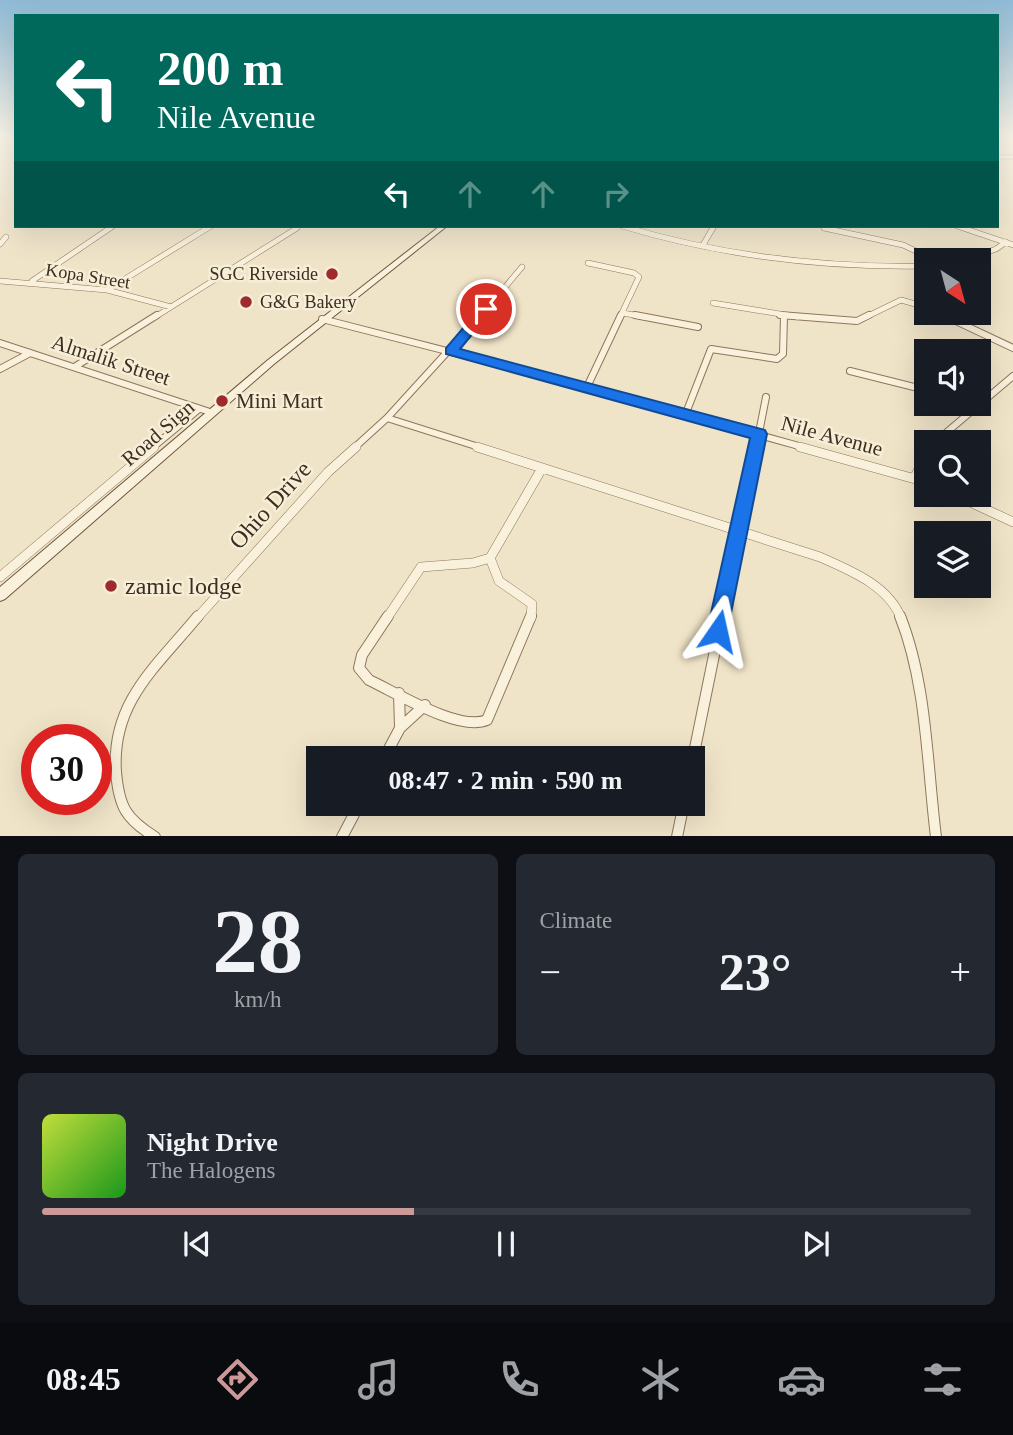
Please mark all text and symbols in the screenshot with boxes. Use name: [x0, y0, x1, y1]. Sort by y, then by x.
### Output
text: 200 m: [157, 41, 284, 96]
icon: left: [42, 42, 133, 133]
text: Nile Avenue: [157, 99, 315, 135]
icon: left: [378, 175, 416, 213]
icon: ahead: [451, 175, 489, 213]
icon: ahead: [524, 175, 562, 213]
icon: right: [597, 175, 635, 213]
north arrow: [914, 248, 990, 326]
map controls: [914, 248, 991, 598]
street label: Kopa Street: [44, 259, 132, 293]
place label: SGC Riverside: [209, 264, 318, 284]
marker: SGC Riverside: [324, 266, 340, 282]
pin: [456, 279, 516, 339]
icon: arrive: [467, 290, 505, 328]
place label: G&G Bakery: [260, 292, 356, 312]
marker: G&G Bakery: [238, 294, 254, 310]
street label: Almalik Street: [49, 330, 173, 390]
button: sound: [914, 339, 991, 416]
place label: Mini Mart: [236, 389, 323, 413]
marker: Mini Mart: [214, 393, 230, 409]
street label: Road Sign: [117, 395, 199, 471]
street label: Nile Avenue: [779, 411, 885, 461]
button: search: [914, 430, 991, 507]
street label: Ohio Drive: [224, 456, 316, 554]
button: layers: [914, 521, 991, 598]
place label: zamic lodge: [125, 573, 242, 599]
marker: zamic lodge: [103, 578, 119, 594]
position arrow: [681, 594, 755, 668]
speed limit sign: 30: [21, 724, 112, 815]
text: 08:47 · 2 min · 590 m: [389, 766, 623, 795]
text: 28: [212, 891, 303, 992]
text: Climate: [540, 908, 612, 933]
text: 23°: [719, 944, 792, 1001]
text: −: [540, 951, 561, 993]
text: +: [950, 951, 971, 993]
text: km/h: [234, 987, 281, 1012]
text: Night Drive: [147, 1128, 278, 1157]
text: The Halogens: [147, 1158, 275, 1183]
icon: previous: [178, 1225, 216, 1263]
icon: pause: [487, 1225, 525, 1263]
icon: next: [797, 1225, 835, 1263]
icon: directions: [213, 1355, 262, 1404]
icon: music: [354, 1355, 403, 1404]
icon: phone: [495, 1355, 544, 1404]
icon: climate: [636, 1355, 685, 1404]
icon: car: [777, 1355, 826, 1404]
icon: filters: [918, 1355, 967, 1404]
text: 08:45: [46, 1361, 121, 1397]

